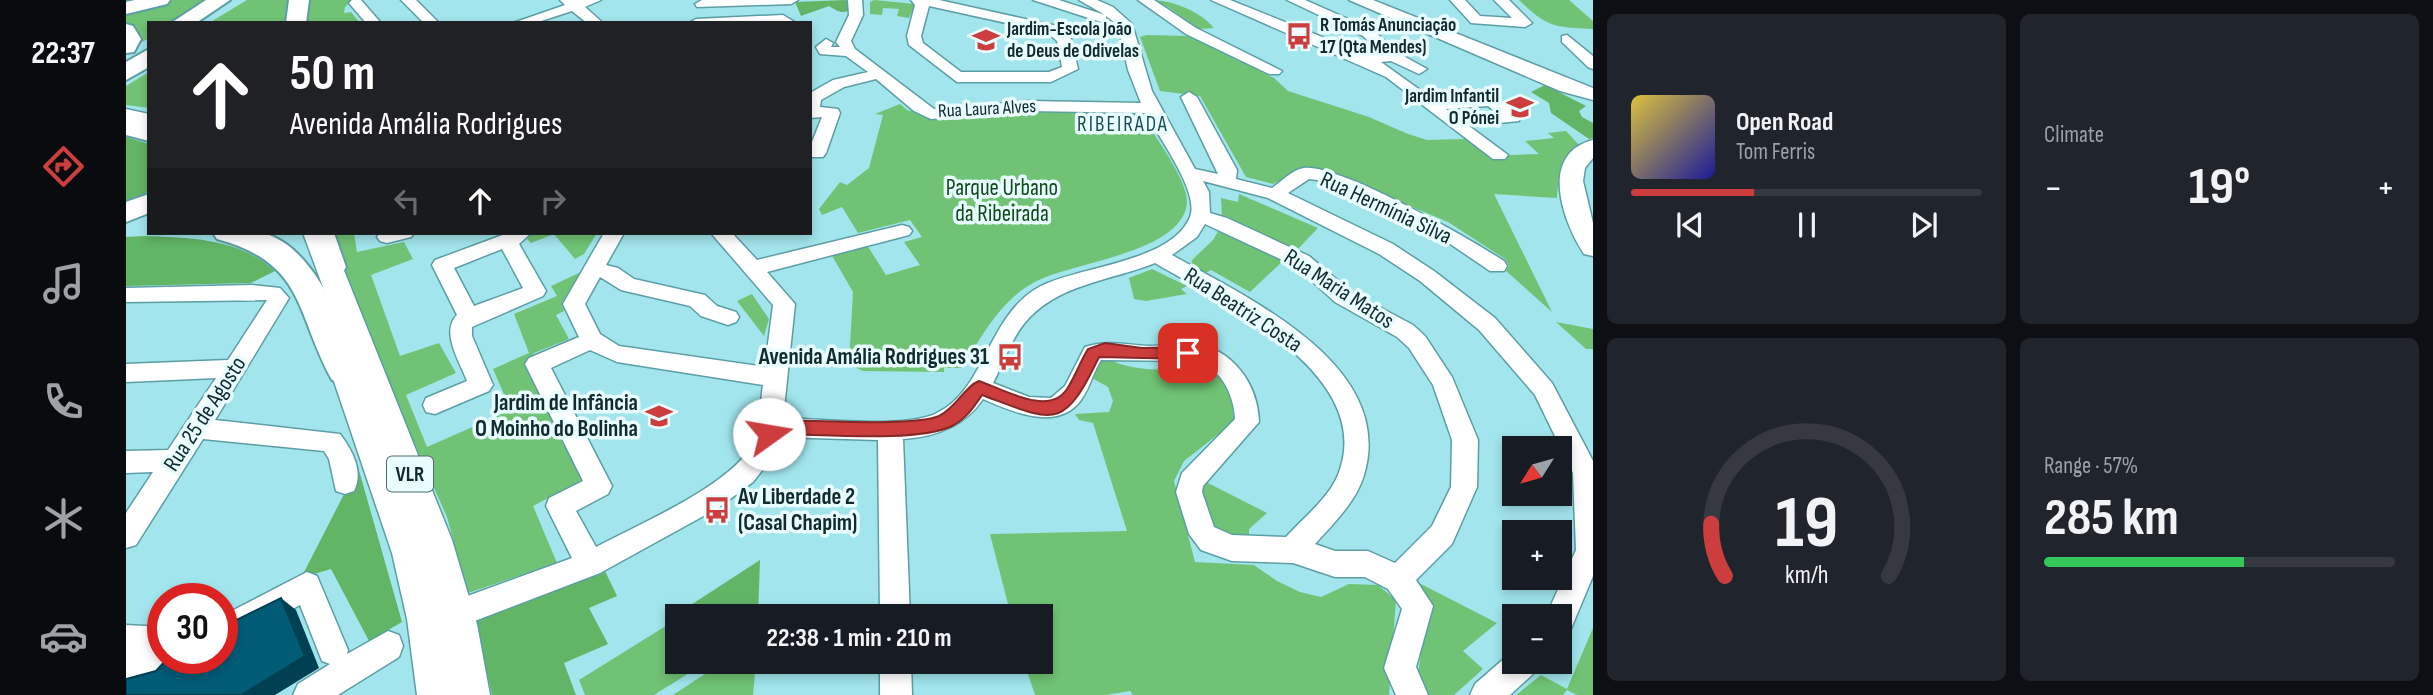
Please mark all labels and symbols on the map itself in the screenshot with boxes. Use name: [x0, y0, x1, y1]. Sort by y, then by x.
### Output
place label: R Tomás Anunciação 17 (Qta Mendes): [1320, 14, 1456, 59]
place label: Jardim-Escola João de Deus de Odivelas: [1006, 18, 1139, 63]
bus stop icon: R Tomás Anunciação 17 (Qta Mendes): [1284, 21, 1314, 51]
school or university icon: Jardim-Escola João de Deus de Odivelas: [971, 25, 1001, 55]
place label: Jardim Infantil O Pónei: [1404, 85, 1499, 130]
school or university icon: Jardim Infantil O Pónei: [1505, 92, 1535, 122]
street label: Rua Laura Alves: [937, 95, 1037, 123]
district label: RIBEIRADA: [1077, 112, 1169, 137]
street label: Rua Hermínia Silva: [1316, 165, 1456, 251]
park label: Parque Urbano da Ribeirada: [946, 174, 1058, 228]
street label: Rua Maria Matos: [1279, 243, 1399, 335]
street label: Rua Beatriz Costa: [1179, 261, 1307, 359]
pin: [1158, 323, 1218, 383]
bus stop icon: Avenida Amália Rodrigues 31: [995, 342, 1025, 372]
place label: Avenida Amália Rodrigues 31: [758, 343, 989, 371]
street label: Rua 25 de Agosto: [158, 351, 252, 477]
place label: Jardim de Infância O Moinho do Bolinha: [475, 389, 638, 443]
position arrow: [732, 397, 806, 471]
school or university icon: Jardim de Infância O Moinho do Bolinha: [644, 401, 674, 431]
north arrow: [1502, 436, 1572, 506]
road number: VLR: [387, 456, 433, 491]
place label: Av Liberdade 2 (Casal Chapim): [737, 483, 857, 537]
bus stop icon: Av Liberdade 2 (Casal Chapim): [702, 495, 732, 525]
speed limit sign: 30: [147, 583, 238, 674]

